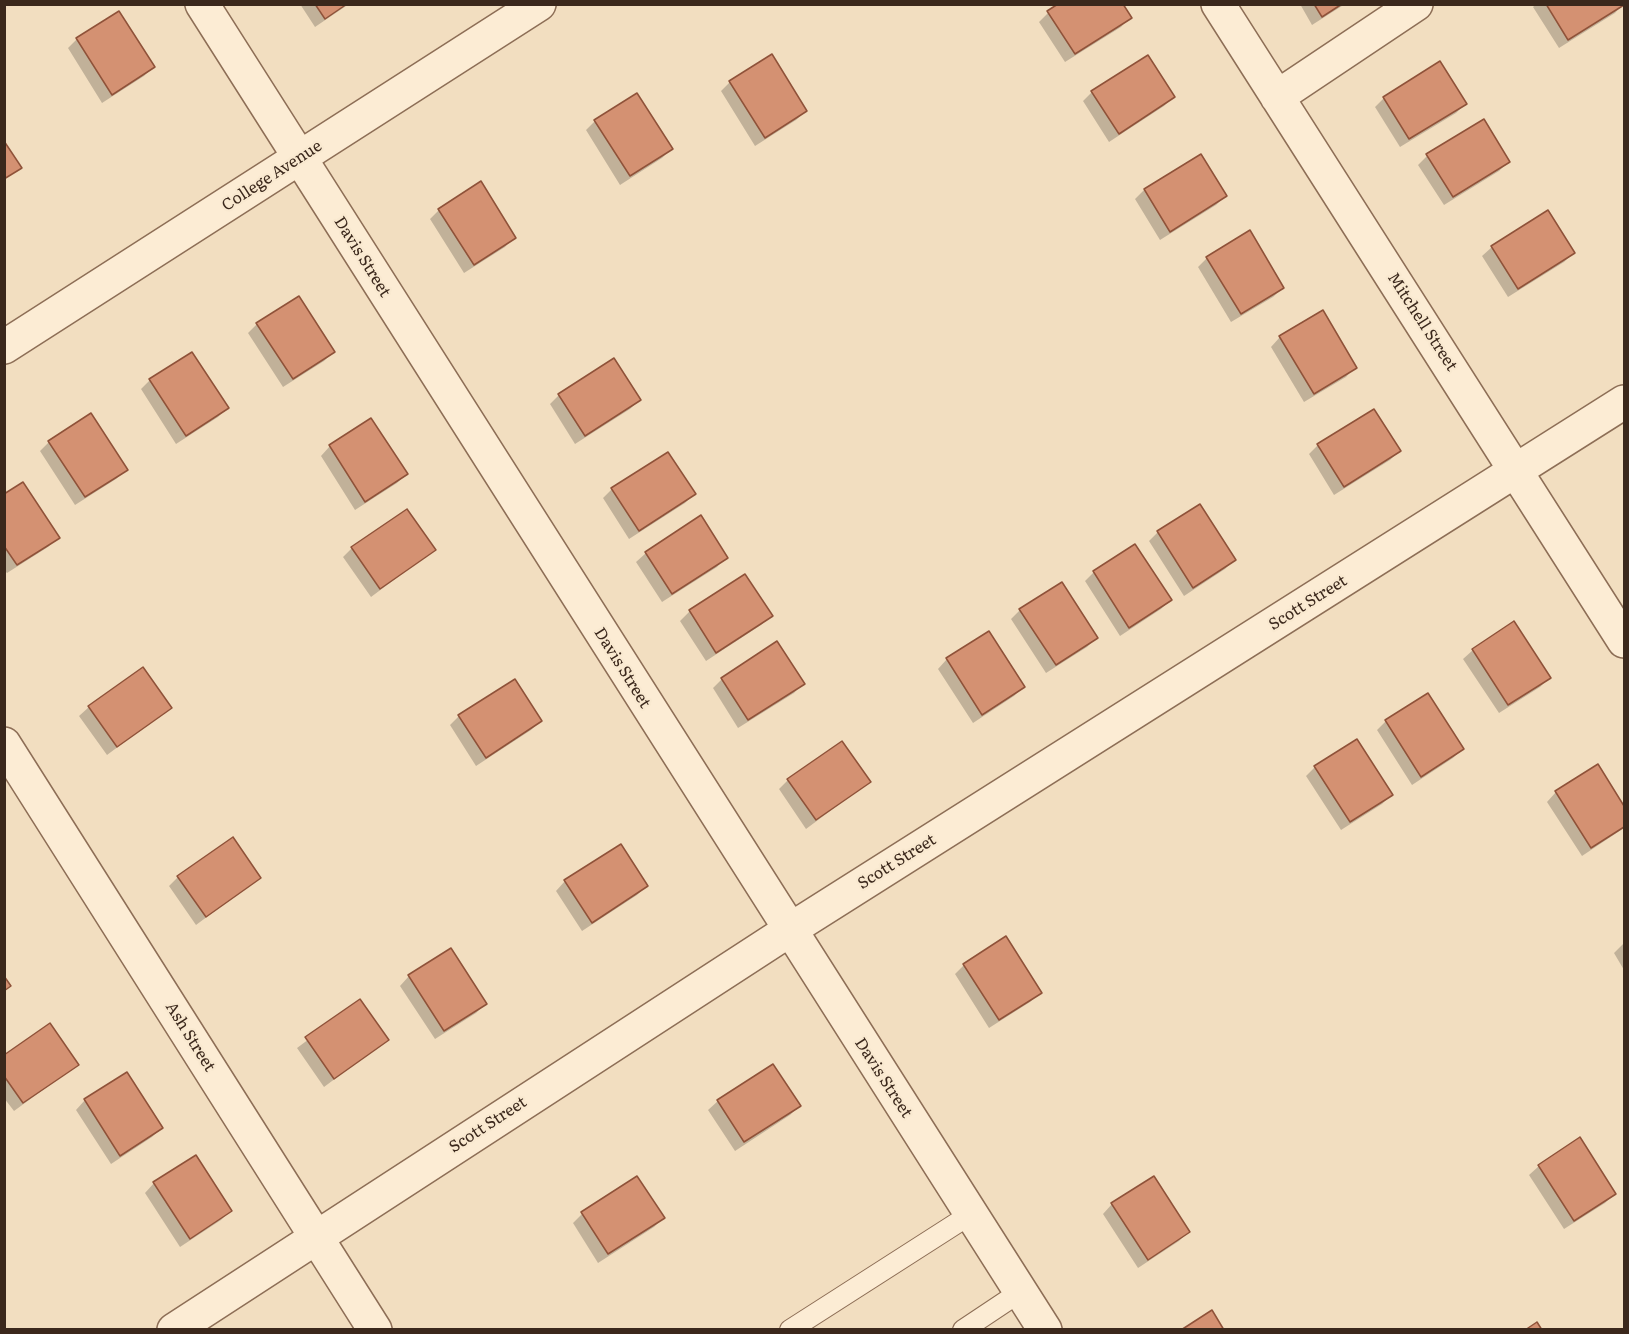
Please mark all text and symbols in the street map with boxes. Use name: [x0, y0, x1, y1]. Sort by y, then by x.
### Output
street label: College Avenue: [218, 137, 326, 215]
street label: Davis Street: [330, 213, 394, 301]
street label: Mitchell Street: [1383, 269, 1461, 375]
street label: Scott Street: [1265, 571, 1351, 635]
street label: Davis Street: [590, 624, 654, 712]
street label: Scott Street: [854, 830, 940, 894]
street label: Ash Street: [161, 999, 219, 1075]
street label: Davis Street: [850, 1035, 916, 1121]
street label: Scott Street: [446, 1093, 530, 1157]

